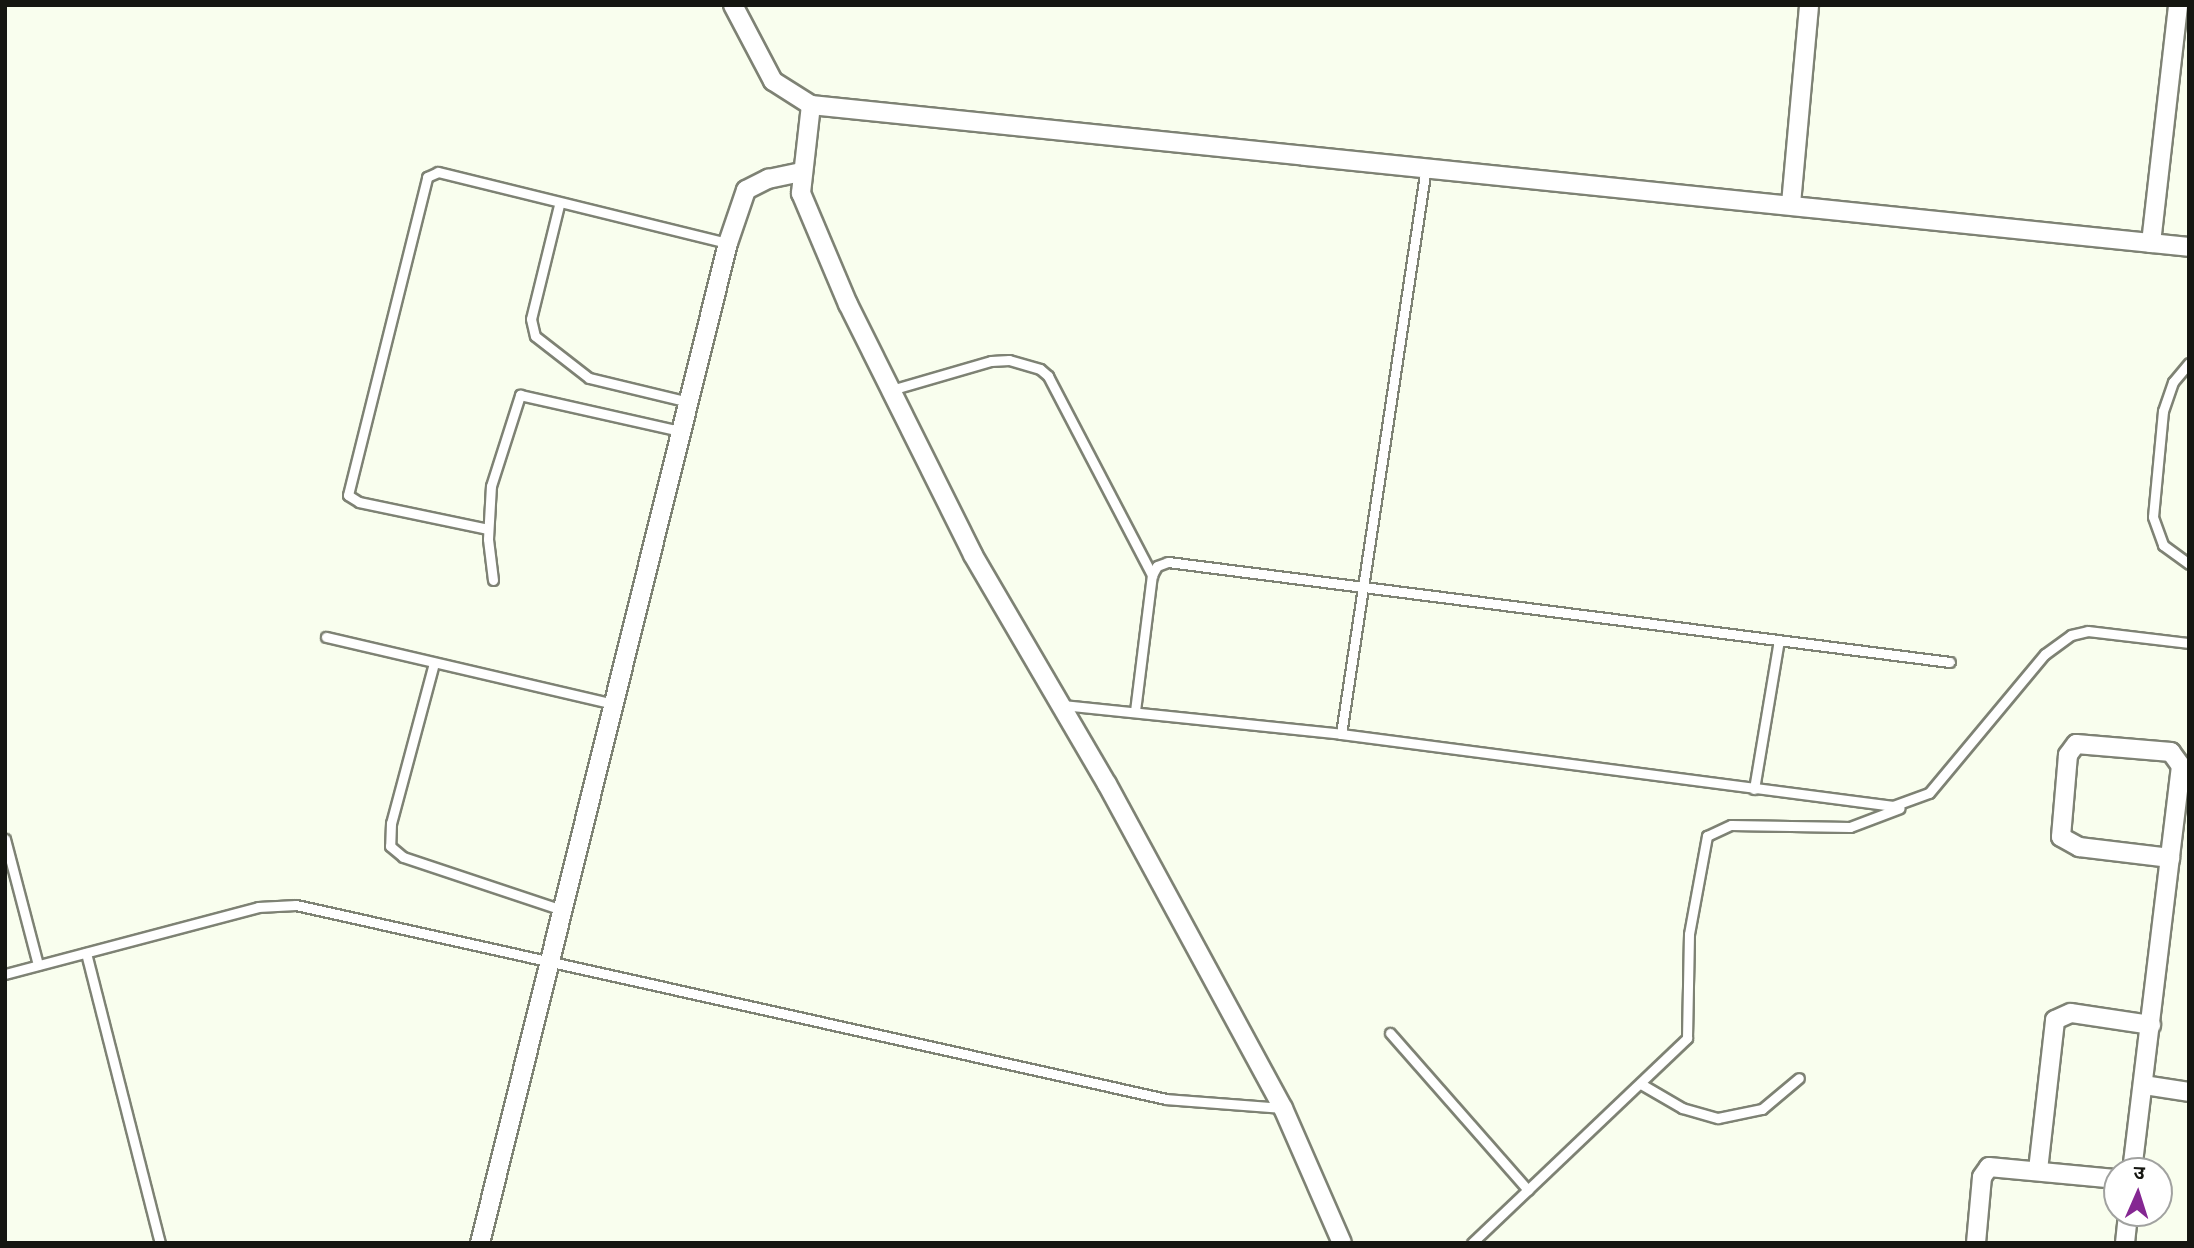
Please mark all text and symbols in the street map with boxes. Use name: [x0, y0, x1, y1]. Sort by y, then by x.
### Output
north arrow: [2103, 1157, 2173, 1227]
text: उ: [2133, 1161, 2145, 1184]

